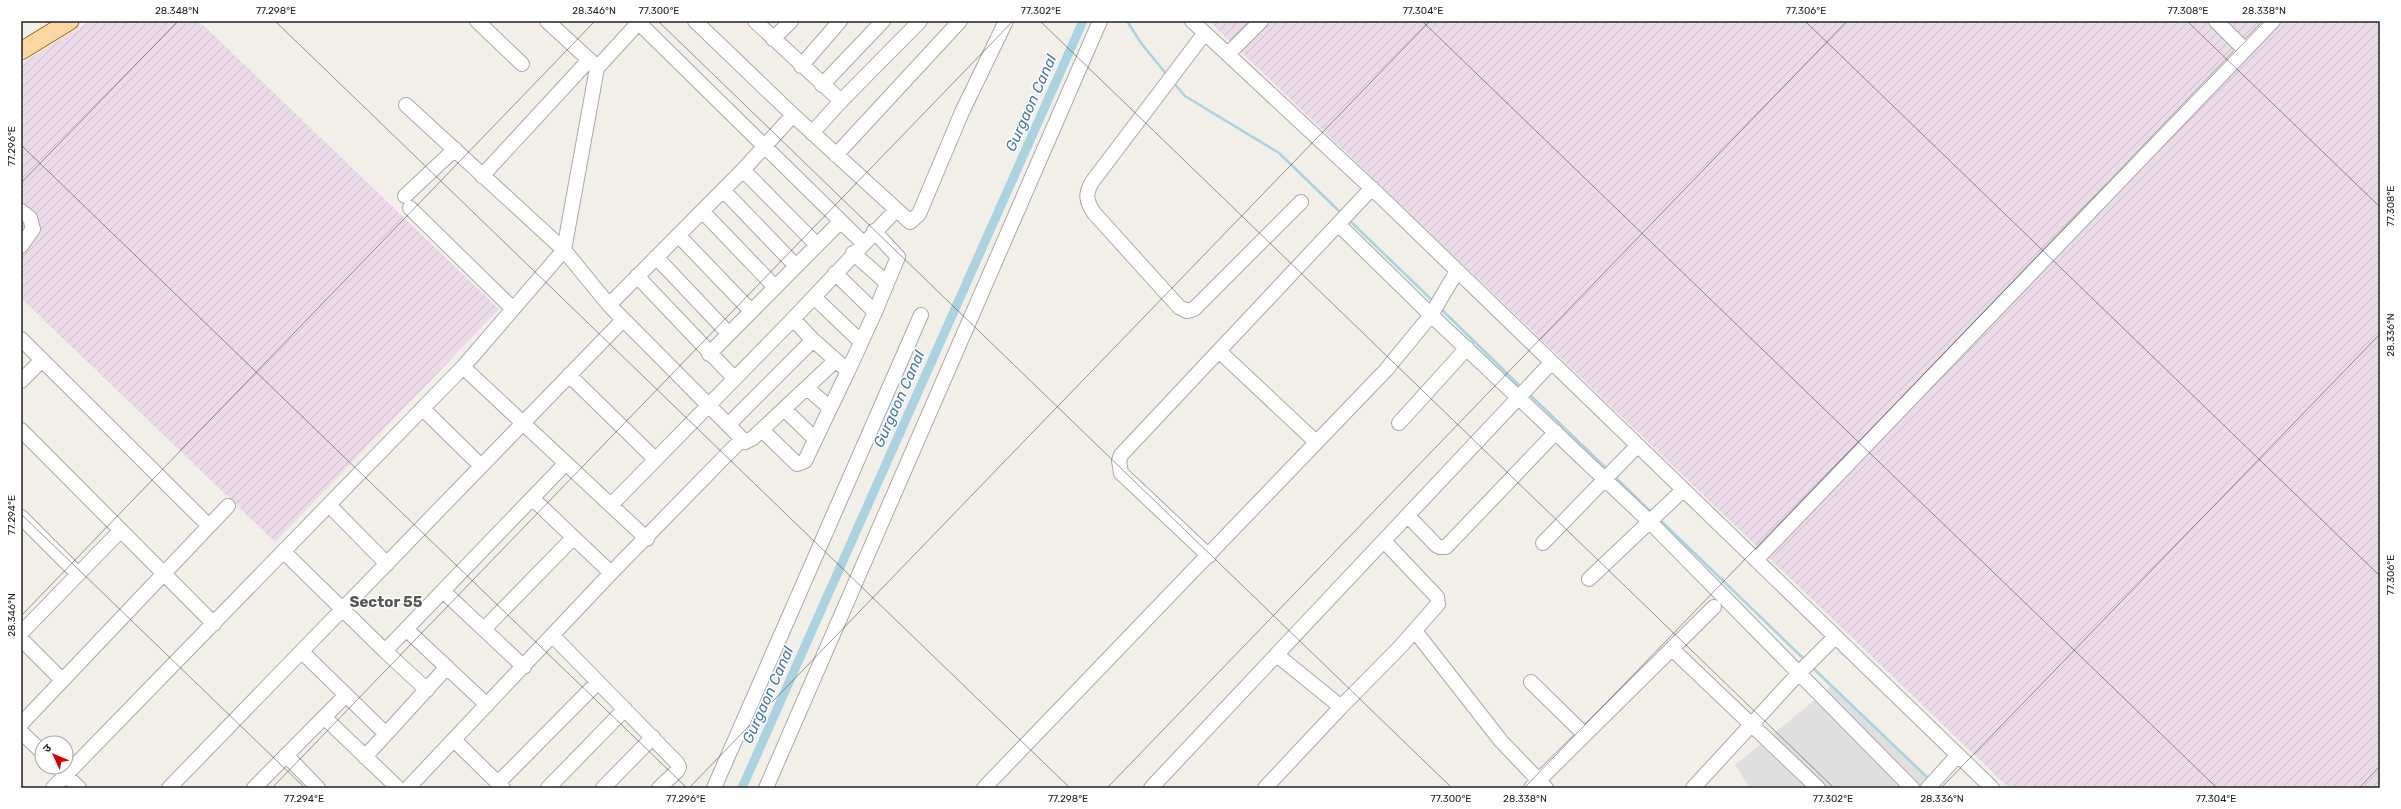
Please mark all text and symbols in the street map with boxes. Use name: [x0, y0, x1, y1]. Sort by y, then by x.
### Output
text: 28.348°N: [155, 5, 199, 17]
text: 77.298°E: [256, 5, 296, 17]
text: 28.346°N: [572, 5, 616, 17]
text: 77.300°E: [639, 5, 679, 17]
text: 77.302°E: [1021, 5, 1061, 17]
text: 77.304°E: [1403, 5, 1443, 17]
text: 77.306°E: [1786, 5, 1826, 17]
text: 77.308°E: [2168, 5, 2208, 17]
text: 28.338°N: [2242, 5, 2286, 17]
water label: Gurgaon Canal: [1002, 51, 1061, 154]
text: 77.296°E: [6, 126, 18, 166]
text: 77.308°E: [2385, 186, 2397, 226]
text: 28.336°N: [2385, 313, 2397, 357]
water label: Gurgaon Canal: [870, 347, 929, 450]
text: 77.294°E: [6, 495, 18, 535]
text: 77.306°E: [2385, 555, 2397, 595]
text: 28.346°N: [6, 593, 18, 637]
district label: Sector 55: [350, 593, 423, 611]
water label: Gurgaon Canal: [739, 643, 798, 746]
north arrow: [34, 735, 74, 775]
text: उ: [40, 741, 54, 755]
text: 77.294°E: [284, 793, 324, 805]
text: 77.296°E: [666, 793, 706, 805]
text: 77.298°E: [1048, 793, 1088, 805]
text: 77.300°E: [1431, 793, 1471, 805]
text: 28.338°N: [1503, 793, 1547, 805]
text: 77.302°E: [1813, 793, 1853, 805]
text: 28.336°N: [1920, 793, 1964, 805]
text: 77.304°E: [2196, 793, 2236, 805]

